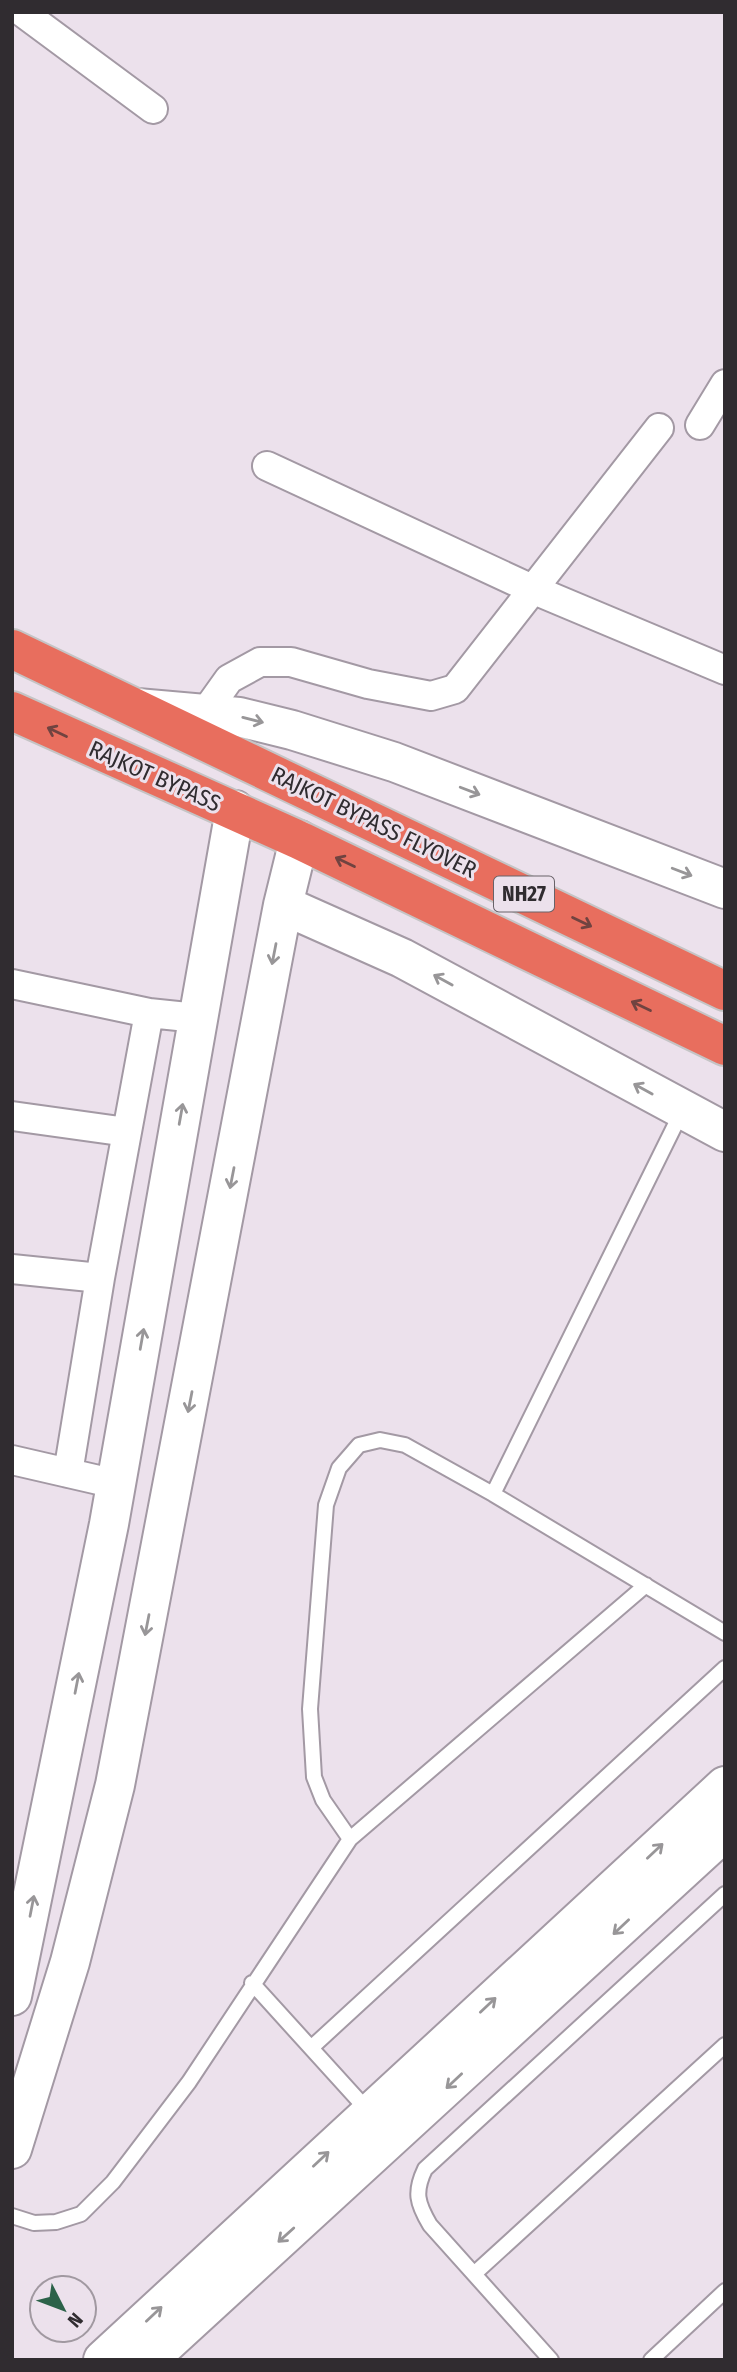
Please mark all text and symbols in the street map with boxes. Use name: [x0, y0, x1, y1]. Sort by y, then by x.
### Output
one-way arrow: [242, 714, 264, 727]
one-way arrow: [47, 725, 69, 738]
street label: RAJKOT BYPASS: [85, 734, 225, 818]
street label: RAJKOT BYPASS FLYOVER: [267, 760, 482, 884]
one-way arrow: [458, 785, 480, 798]
one-way arrow: [335, 855, 356, 869]
one-way arrow: [671, 867, 692, 880]
road number: NH27: [494, 876, 554, 912]
one-way arrow: [571, 916, 592, 930]
one-way arrow: [267, 942, 280, 965]
one-way arrow: [433, 973, 454, 986]
one-way arrow: [631, 998, 652, 1012]
one-way arrow: [633, 1082, 653, 1096]
one-way arrow: [175, 1104, 188, 1126]
one-way arrow: [225, 1166, 239, 1189]
one-way arrow: [136, 1328, 149, 1351]
one-way arrow: [183, 1390, 197, 1412]
one-way arrow: [139, 1613, 153, 1636]
one-way arrow: [71, 1672, 85, 1695]
one-way arrow: [646, 1842, 663, 1859]
one-way arrow: [26, 1895, 40, 1918]
one-way arrow: [612, 1919, 630, 1935]
one-way arrow: [479, 1997, 497, 2013]
one-way arrow: [446, 2073, 463, 2090]
one-way arrow: [312, 2151, 329, 2168]
one-way arrow: [277, 2227, 295, 2243]
north arrow: [28, 2274, 98, 2344]
one-way arrow: [145, 2305, 162, 2322]
text: N: [63, 2308, 88, 2332]

